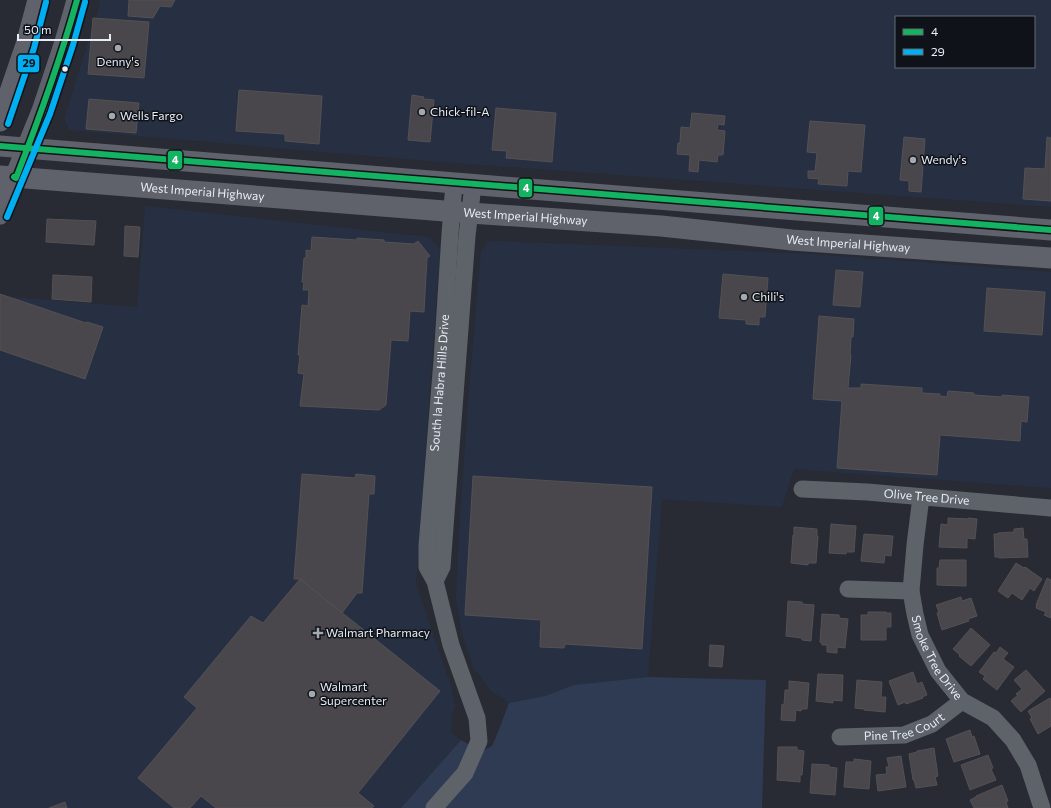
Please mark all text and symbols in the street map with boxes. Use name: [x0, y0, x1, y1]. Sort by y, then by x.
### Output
scale bar: [18, 16, 110, 42]
legend: [895, 16, 1035, 68]
text: 50 m: [24, 22, 52, 36]
text: 4: [931, 24, 938, 38]
marker: Denny's: [113, 43, 123, 53]
text: 29: [931, 44, 945, 58]
line badge: 29: [17, 54, 40, 73]
place label: Denny's: [97, 54, 139, 68]
text: 29: [23, 56, 36, 69]
unlabelled marker: [60, 64, 70, 74]
place label: Chick-fil-A: [430, 104, 489, 118]
marker: Chick-fil-A: [417, 107, 427, 117]
place label: Wells Fargo: [120, 108, 183, 122]
marker: Wells Fargo: [107, 111, 117, 121]
line badge: 4: [167, 150, 183, 170]
place label: Wendy's: [921, 152, 967, 166]
text: 4: [172, 153, 179, 166]
marker: Wendy's: [908, 155, 918, 165]
line badge: 4: [518, 178, 533, 198]
street label: West Imperial Highway: [140, 179, 265, 203]
text: 4: [523, 181, 530, 194]
street label: West Imperial Highway: [463, 204, 588, 227]
line badge: 4: [868, 206, 884, 226]
text: 4: [873, 209, 880, 222]
street label: West Imperial Highway: [786, 231, 911, 254]
place label: Chili's: [752, 289, 784, 303]
marker: Chili's: [739, 292, 749, 302]
street label: South la Habra Hills Drive: [427, 314, 451, 452]
street label: Olive Tree Drive: [883, 486, 970, 507]
street label: Smoke Tree Drive: [910, 614, 966, 702]
place label: Walmart Pharmacy: [326, 625, 430, 639]
marker: Walmart Pharmacy: [313, 628, 323, 638]
place label: Walmart Supercenter: [320, 679, 387, 707]
marker: Walmart Supercenter: [307, 689, 317, 699]
street label: Pine Tree Court: [864, 709, 947, 742]

